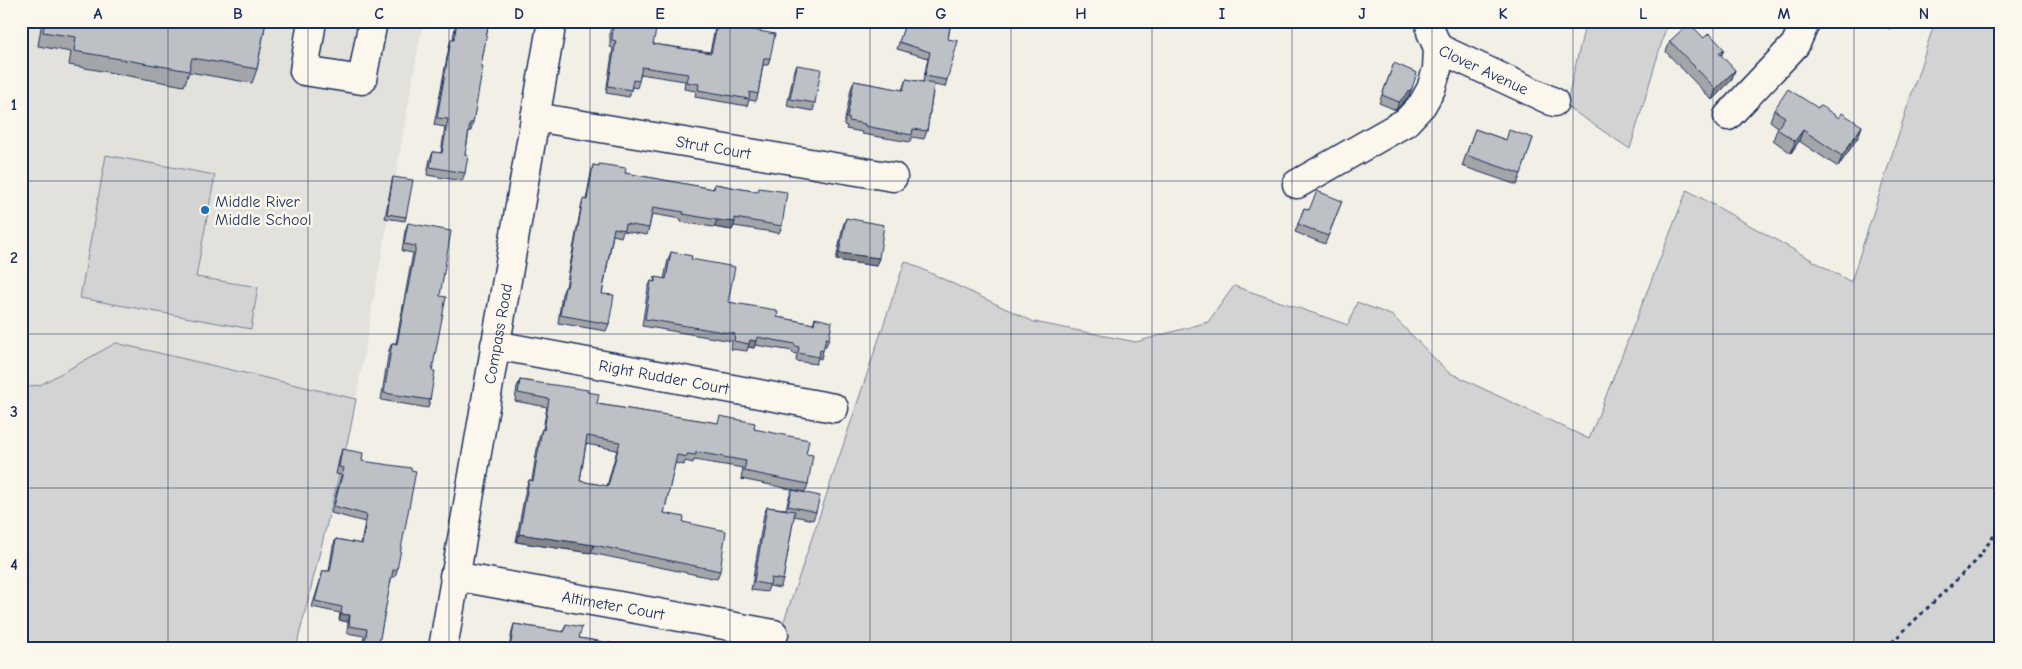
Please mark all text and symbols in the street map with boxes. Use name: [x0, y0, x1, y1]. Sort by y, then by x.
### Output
text: A: [94, 5, 103, 23]
text: B: [233, 5, 243, 23]
text: C: [374, 5, 384, 23]
text: D: [514, 5, 524, 23]
text: E: [655, 5, 665, 23]
text: F: [795, 5, 805, 23]
text: G: [935, 5, 947, 23]
text: H: [1075, 5, 1087, 23]
text: I: [1219, 5, 1225, 23]
text: J: [1358, 5, 1366, 23]
text: K: [1498, 5, 1508, 23]
text: L: [1639, 5, 1647, 23]
text: M: [1778, 5, 1791, 23]
text: N: [1919, 5, 1929, 23]
street label: Clover Avenue: [1436, 42, 1531, 99]
text: 1: [11, 96, 17, 114]
street label: Strut Court: [675, 133, 752, 163]
place label: Middle River Middle School: [215, 193, 311, 229]
marker: Middle River Middle School: [199, 204, 211, 216]
text: 2: [10, 249, 18, 267]
street label: Compass Road: [481, 282, 516, 385]
street label: Right Rudder Court: [597, 356, 731, 398]
text: 3: [10, 403, 18, 421]
text: 4: [10, 556, 18, 574]
street label: Altimeter Court: [561, 588, 666, 624]

